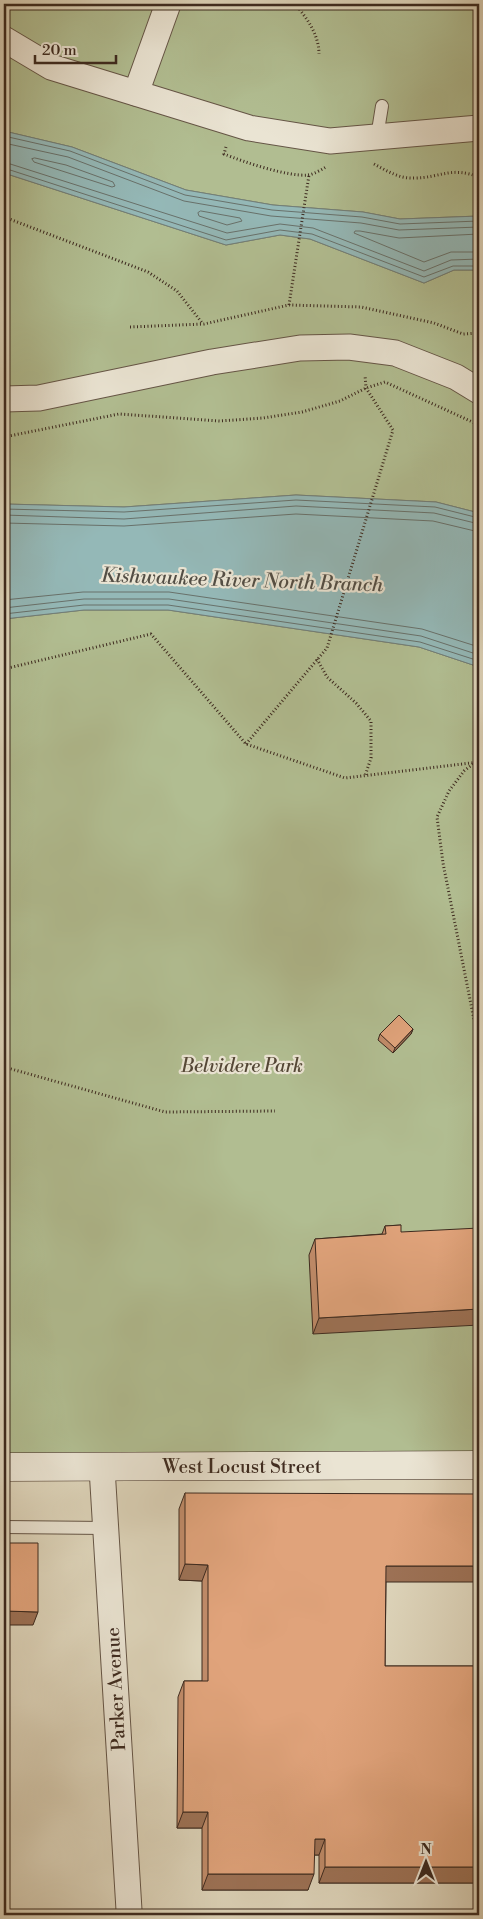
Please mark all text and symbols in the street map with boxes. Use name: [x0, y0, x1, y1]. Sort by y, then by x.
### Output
scale bar: [35, 32, 116, 64]
text: 20 m: [42, 41, 77, 60]
water label: Kishwaukee River North Branch: [101, 564, 384, 598]
park label: Belvidere Park: [180, 1054, 303, 1078]
street label: West Locust Street: [161, 1455, 322, 1479]
street label: Parker Avenue: [101, 1627, 131, 1751]
north arrow: [400, 1836, 450, 1886]
text: N: [420, 1841, 432, 1859]

